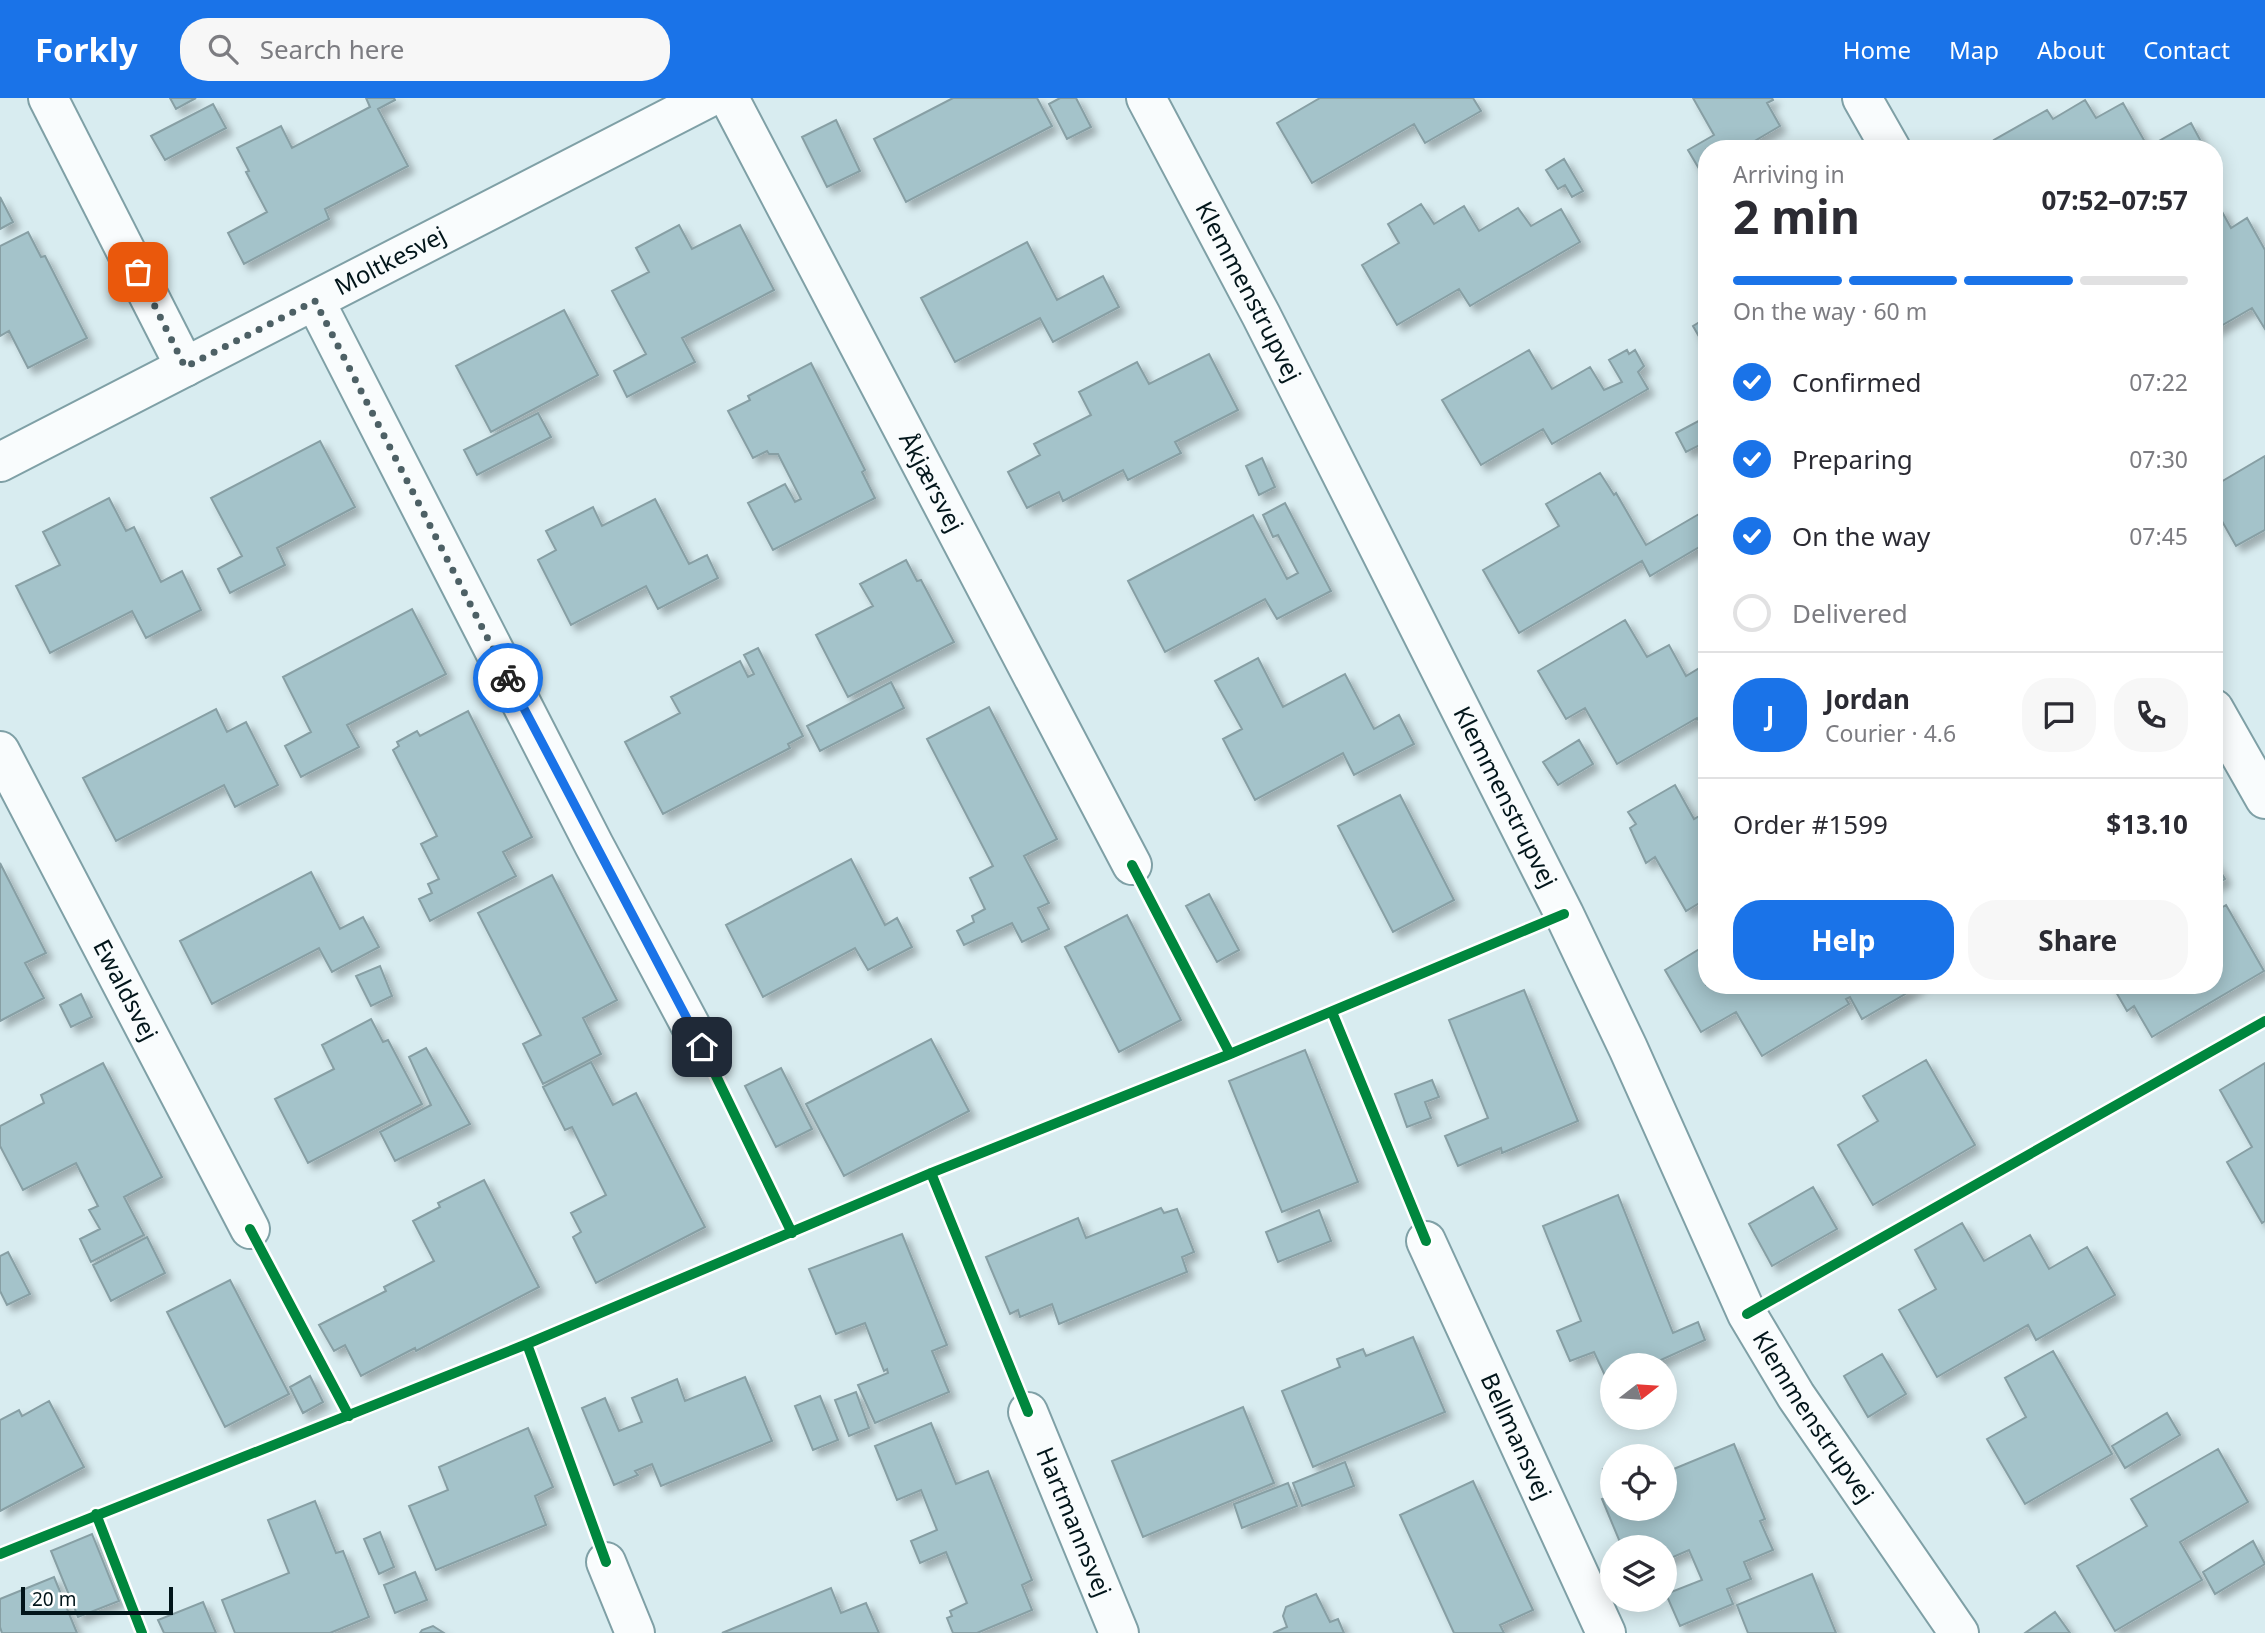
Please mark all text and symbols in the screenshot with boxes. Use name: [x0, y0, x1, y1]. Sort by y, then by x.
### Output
search box: [180, 18, 670, 81]
text: Forkly: [35, 27, 138, 72]
icon: search: [204, 30, 242, 68]
text: Search here: [260, 31, 404, 67]
text: Home: [1843, 33, 1911, 66]
text: Map: [1949, 33, 1999, 66]
text: About: [2037, 33, 2105, 66]
text: Contact: [2143, 33, 2230, 66]
text: Arriving in: [1733, 158, 1845, 190]
text: 07:52–07:57: [2041, 182, 2188, 218]
text: 2 min: [1733, 185, 1860, 247]
street label: Klemmenstrupvej: [1189, 195, 1310, 387]
street label: Moltkesvej: [328, 218, 451, 302]
pin: [108, 242, 168, 302]
icon: bag: [119, 253, 157, 291]
text: On the way · 60 m: [1733, 295, 1927, 327]
icon: check: [1733, 363, 1771, 401]
text: Confirmed: [1792, 364, 1922, 400]
text: 07:22: [2129, 366, 2188, 398]
street label: Åkjærsvej: [892, 426, 972, 537]
icon: check: [1733, 440, 1771, 478]
text: Preparing: [1792, 441, 1913, 477]
text: 07:30: [2129, 443, 2188, 475]
icon: check: [1733, 517, 1771, 555]
text: On the way: [1792, 518, 1930, 554]
text: 07:45: [2129, 520, 2188, 552]
text: Delivered: [1792, 595, 1908, 631]
courier: [473, 643, 543, 713]
icon: bike: [489, 659, 527, 697]
button: chat: [2022, 678, 2096, 752]
button: phone: [2114, 678, 2188, 752]
text: Jordan: [1825, 681, 1910, 717]
text: J: [1766, 697, 1774, 733]
street label: Klemmenstrupvej: [1447, 700, 1566, 893]
text: Courier · 4.6: [1825, 717, 1956, 749]
text: Order #1599: [1733, 806, 1888, 842]
text: $13.10: [2106, 806, 2188, 842]
button: Help: [1733, 900, 1954, 980]
button: Share: [1968, 900, 2188, 980]
street label: Ewaldsvej: [86, 933, 167, 1046]
pin: [672, 1017, 732, 1077]
icon: home: [683, 1028, 721, 1066]
street label: Klemmenstrupvej: [1746, 1324, 1882, 1509]
north arrow: [1600, 1353, 1676, 1430]
map controls: [1600, 1353, 1677, 1612]
street label: Bellmansvej: [1474, 1367, 1560, 1504]
street label: Hartmannsvej: [1029, 1442, 1120, 1601]
button: locate: [1600, 1444, 1677, 1521]
button: layers: [1600, 1535, 1677, 1612]
scale bar: [21, 1584, 173, 1616]
text: 20 m: [32, 1586, 76, 1612]

